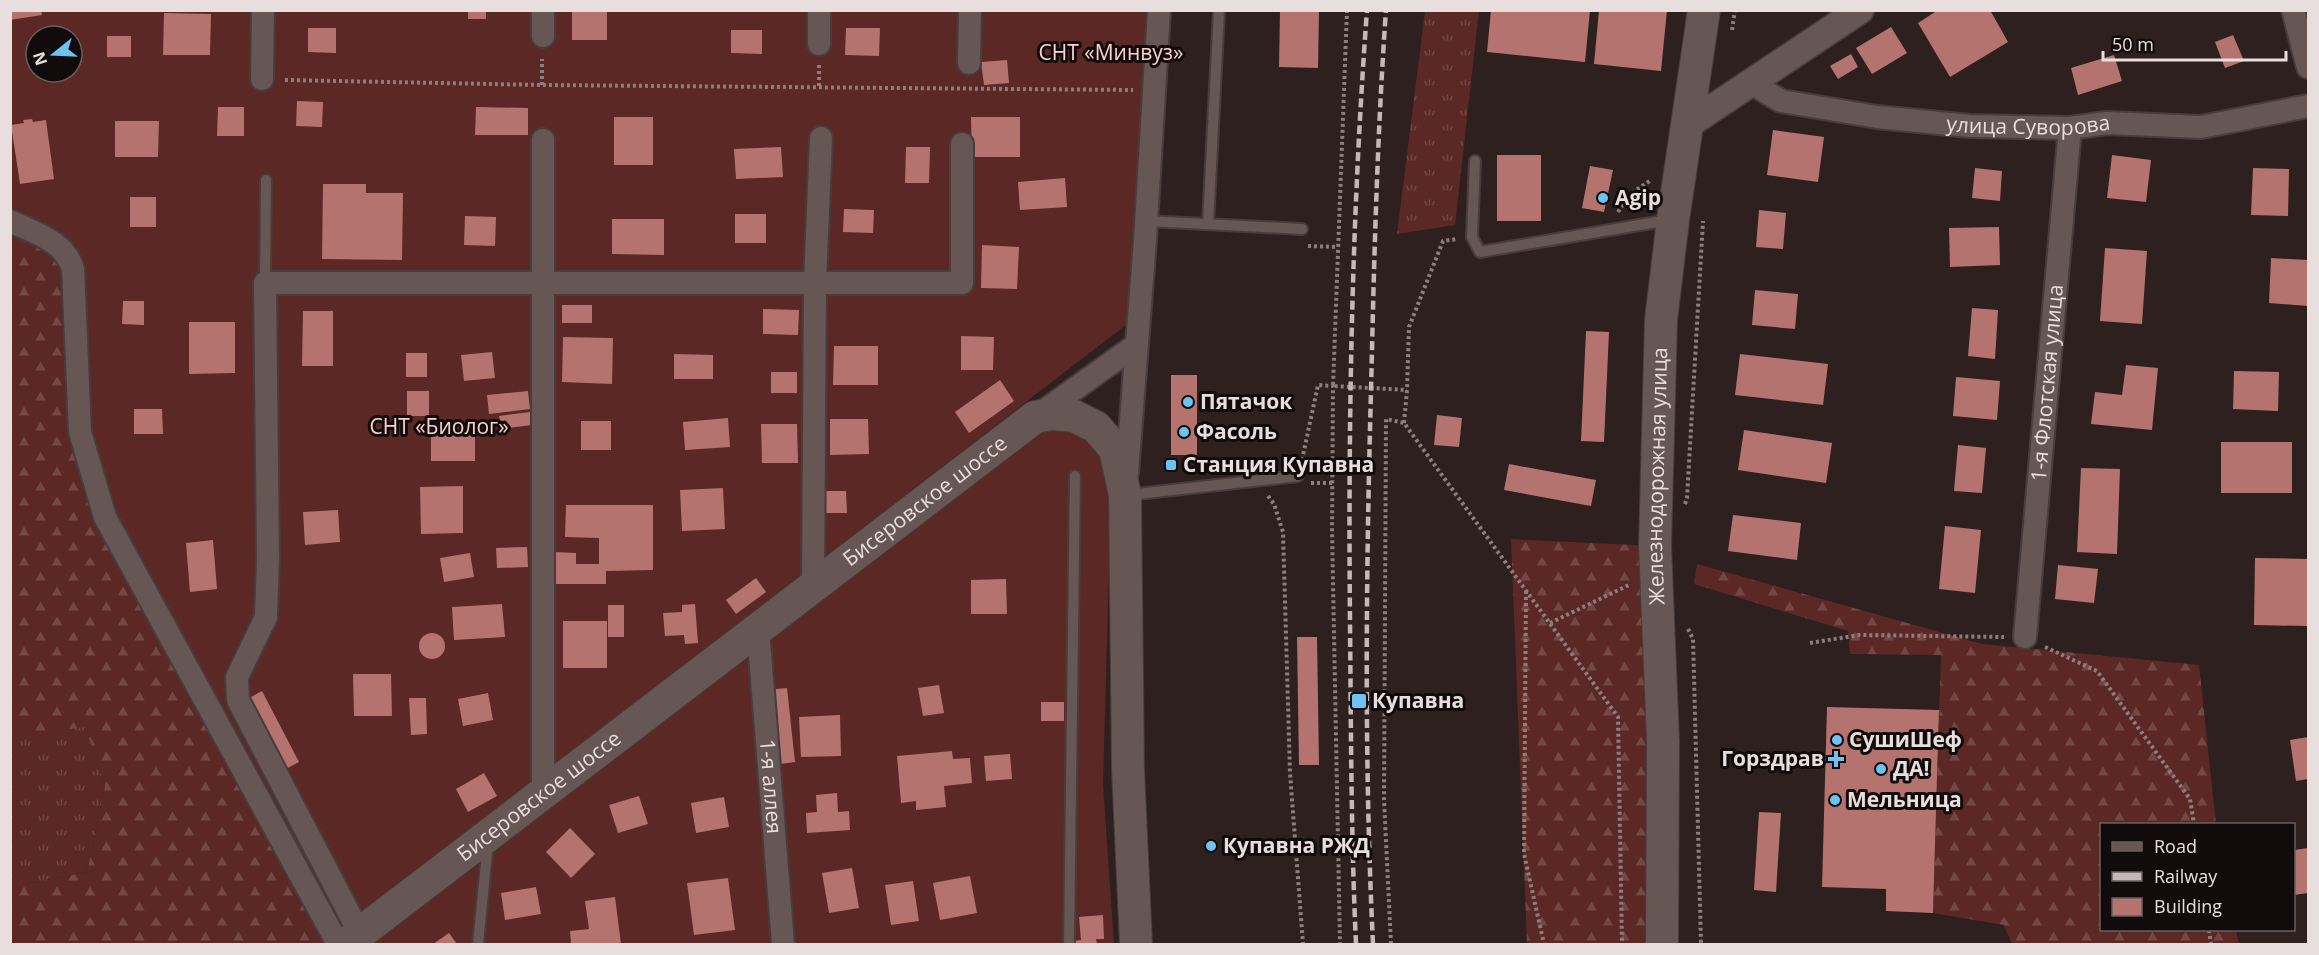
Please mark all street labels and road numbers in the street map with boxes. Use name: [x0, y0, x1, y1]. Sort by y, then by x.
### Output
street label: улица Суворова: [1945, 108, 2112, 141]
street label: 1-я Флотская улица: [2024, 283, 2069, 483]
street label: Железнодорожная улица: [1640, 347, 1673, 606]
street label: Бисеровское шоссе: [837, 429, 1012, 572]
street label: Бисеровское шоссе: [451, 724, 626, 867]
street label: 1-я аллея: [754, 738, 789, 835]

